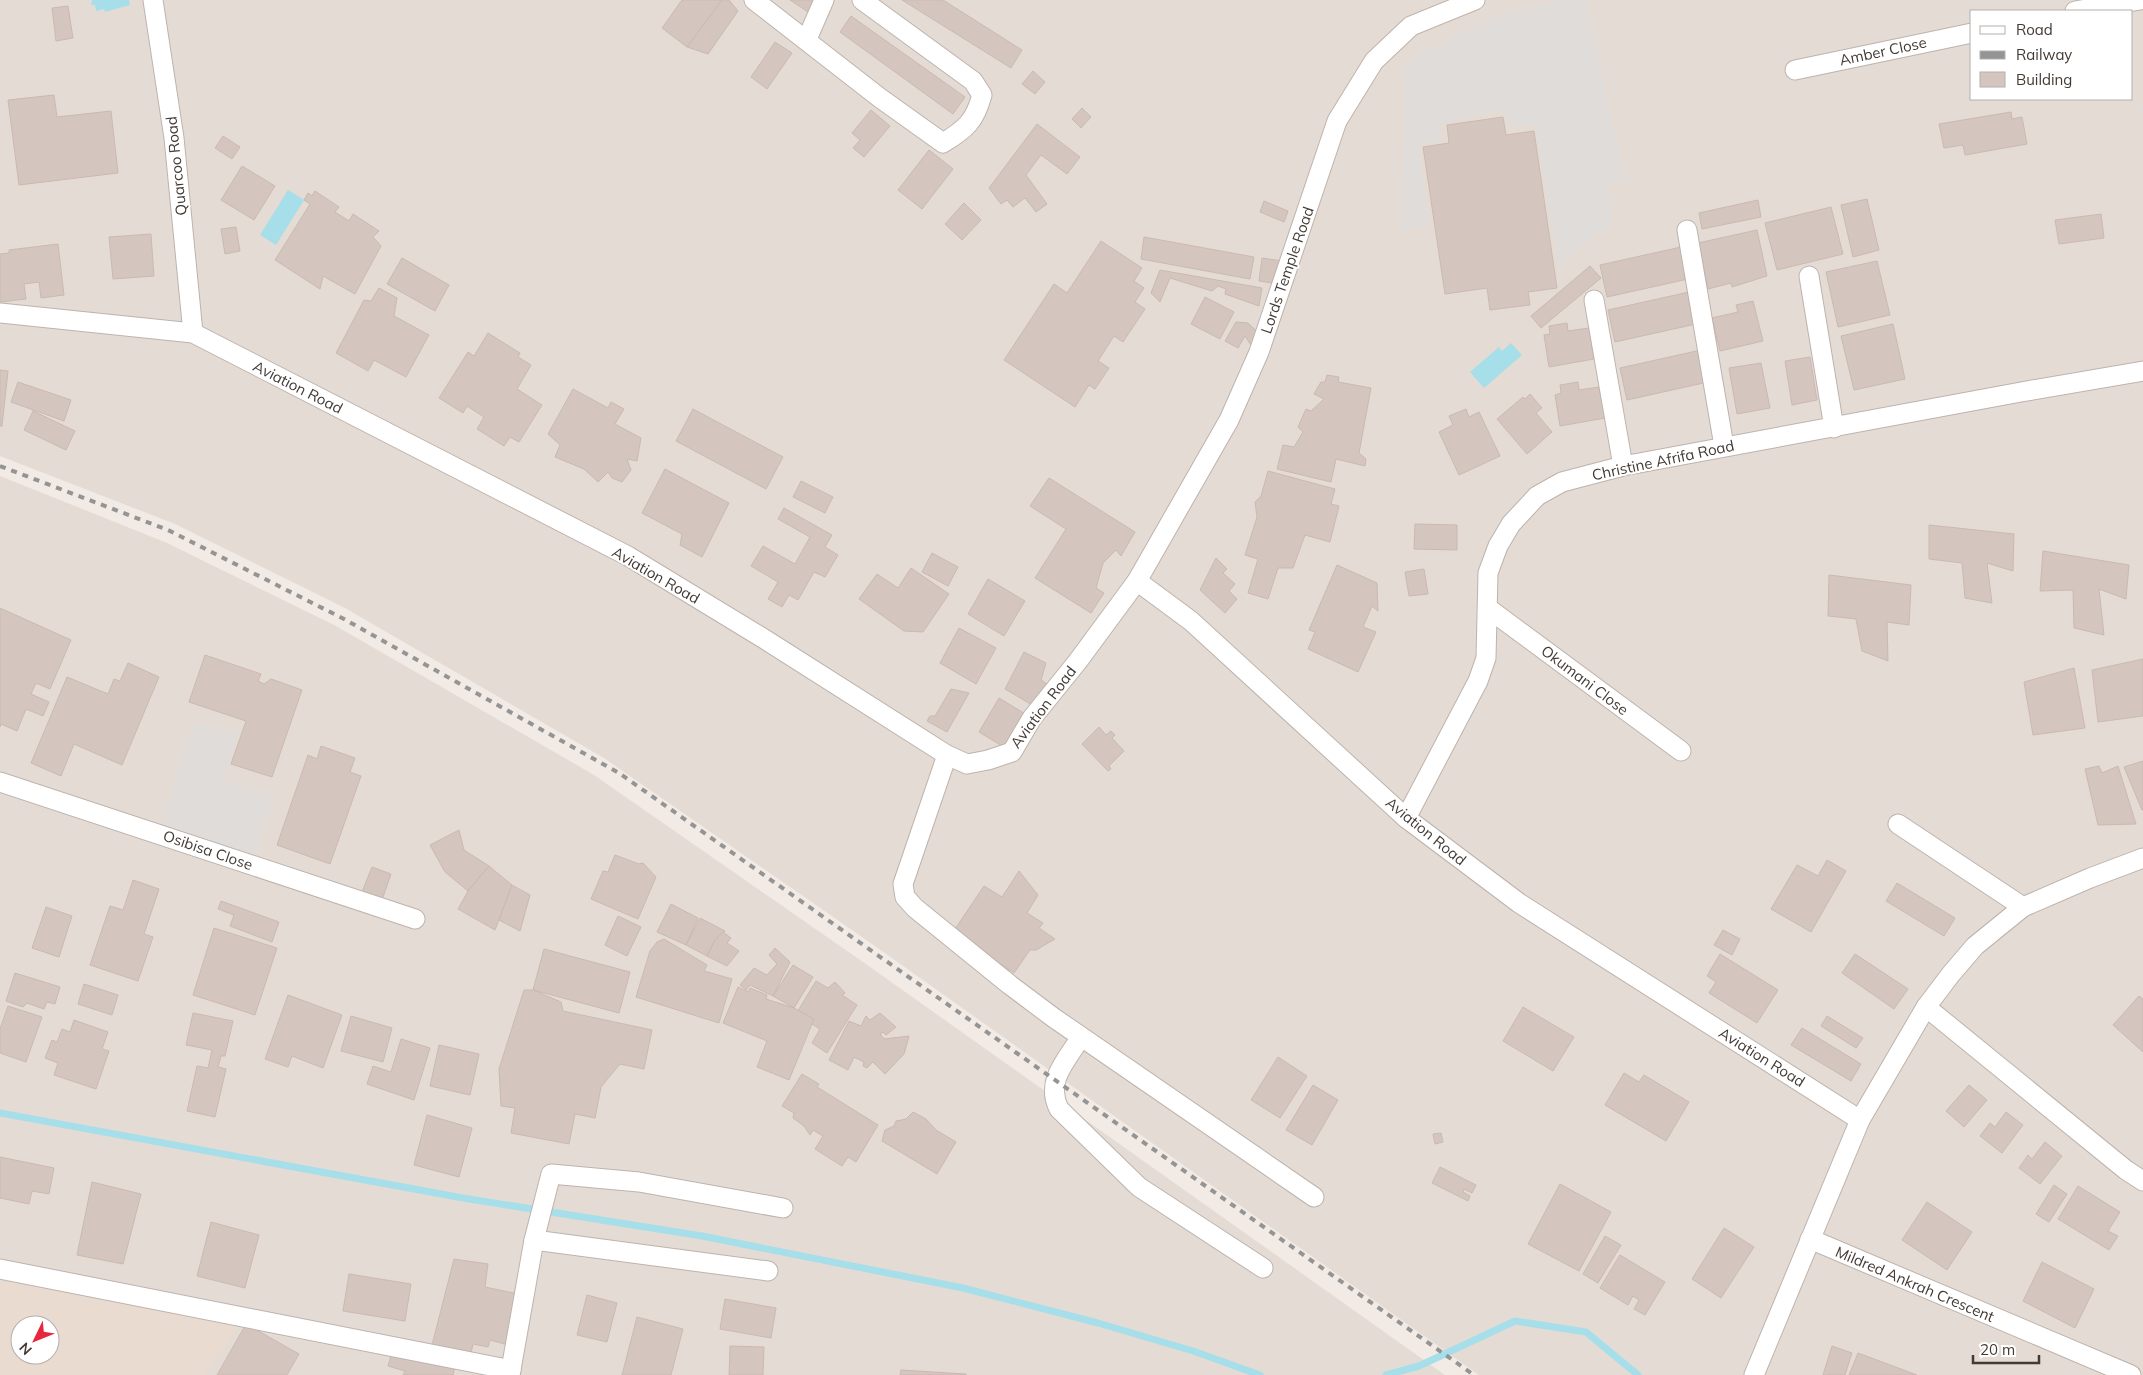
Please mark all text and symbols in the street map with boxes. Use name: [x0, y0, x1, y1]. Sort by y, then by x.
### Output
legend: [1970, 10, 2133, 100]
text: Road: [2016, 20, 2053, 39]
street label: Amber Close: [1838, 32, 1928, 70]
text: Railway: [2016, 45, 2072, 64]
text: Building: [2016, 70, 2072, 89]
street label: Quarcoo Road: [161, 115, 191, 217]
street label: Lords Temple Road: [1256, 204, 1318, 336]
street label: Aviation Road: [250, 356, 346, 418]
street label: Christine Afrifa Road: [1590, 436, 1736, 484]
street label: Aviation Road: [609, 542, 703, 608]
street label: Okumani Close: [1538, 641, 1632, 719]
street label: Aviation Road: [1006, 662, 1080, 752]
street label: Aviation Road: [1382, 793, 1470, 869]
street label: Osibisa Close: [161, 826, 255, 874]
street label: Aviation Road: [1715, 1023, 1809, 1091]
street label: Mildred Ankrah Crescent: [1833, 1242, 1997, 1326]
north arrow: [10, 1315, 60, 1365]
scale bar: [1973, 1332, 2039, 1364]
text: N: [15, 1339, 36, 1359]
text: 20 m: [1980, 1340, 2015, 1359]

